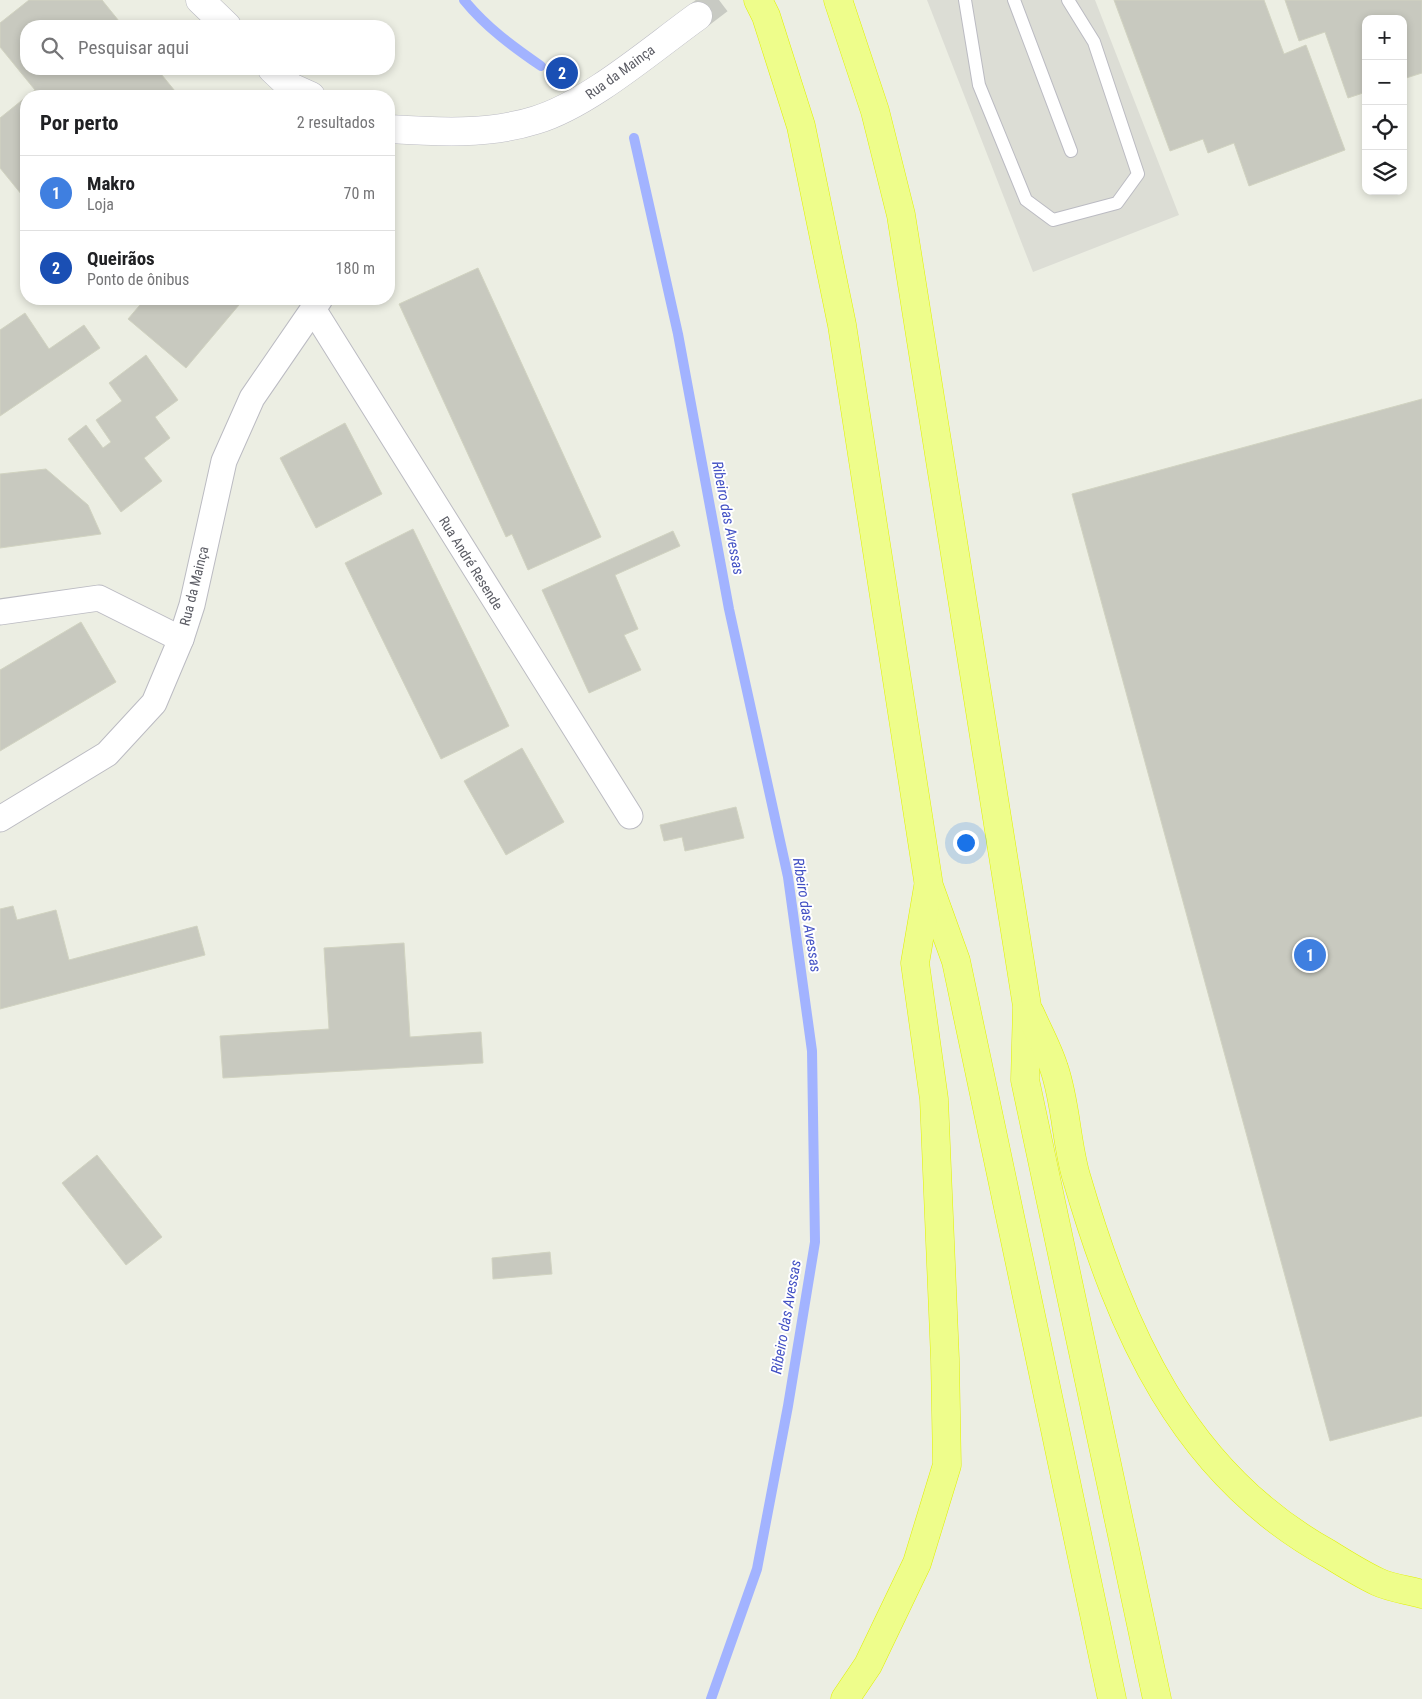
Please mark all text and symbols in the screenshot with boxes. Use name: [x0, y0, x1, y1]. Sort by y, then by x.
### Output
map controls: [1362, 15, 1407, 195]
button: +: [1362, 15, 1407, 60]
search box: [20, 20, 395, 75]
icon: search: [38, 34, 66, 62]
text: Pesquisar aqui: [78, 36, 189, 59]
street label: Rua da Mainça: [582, 42, 658, 102]
pin: 2: [546, 54, 578, 92]
button: −: [1362, 60, 1407, 105]
button: locate: [1362, 105, 1407, 150]
text: Por perto: [40, 111, 119, 135]
text: 2 resultados: [297, 113, 375, 132]
button: layers: [1362, 150, 1407, 195]
text: Makro: [87, 172, 135, 195]
text: 1: [52, 184, 60, 203]
text: 70 m: [343, 184, 375, 203]
text: Loja: [87, 195, 114, 214]
text: Queirãos: [87, 247, 155, 270]
text: 2: [52, 259, 60, 278]
text: 180 m: [336, 259, 375, 278]
text: Ponto de ônibus: [87, 270, 189, 289]
water label: Ribeiro das Avessas: [708, 460, 748, 577]
street label: Rua André Resende: [436, 513, 506, 613]
street label: Rua da Mainça: [176, 545, 212, 627]
your location: [953, 830, 979, 856]
water label: Ribeiro das Avessas: [789, 857, 825, 974]
pin: 1: [1294, 936, 1326, 974]
water label: Ribeiro das Avessas: [767, 1258, 805, 1375]

